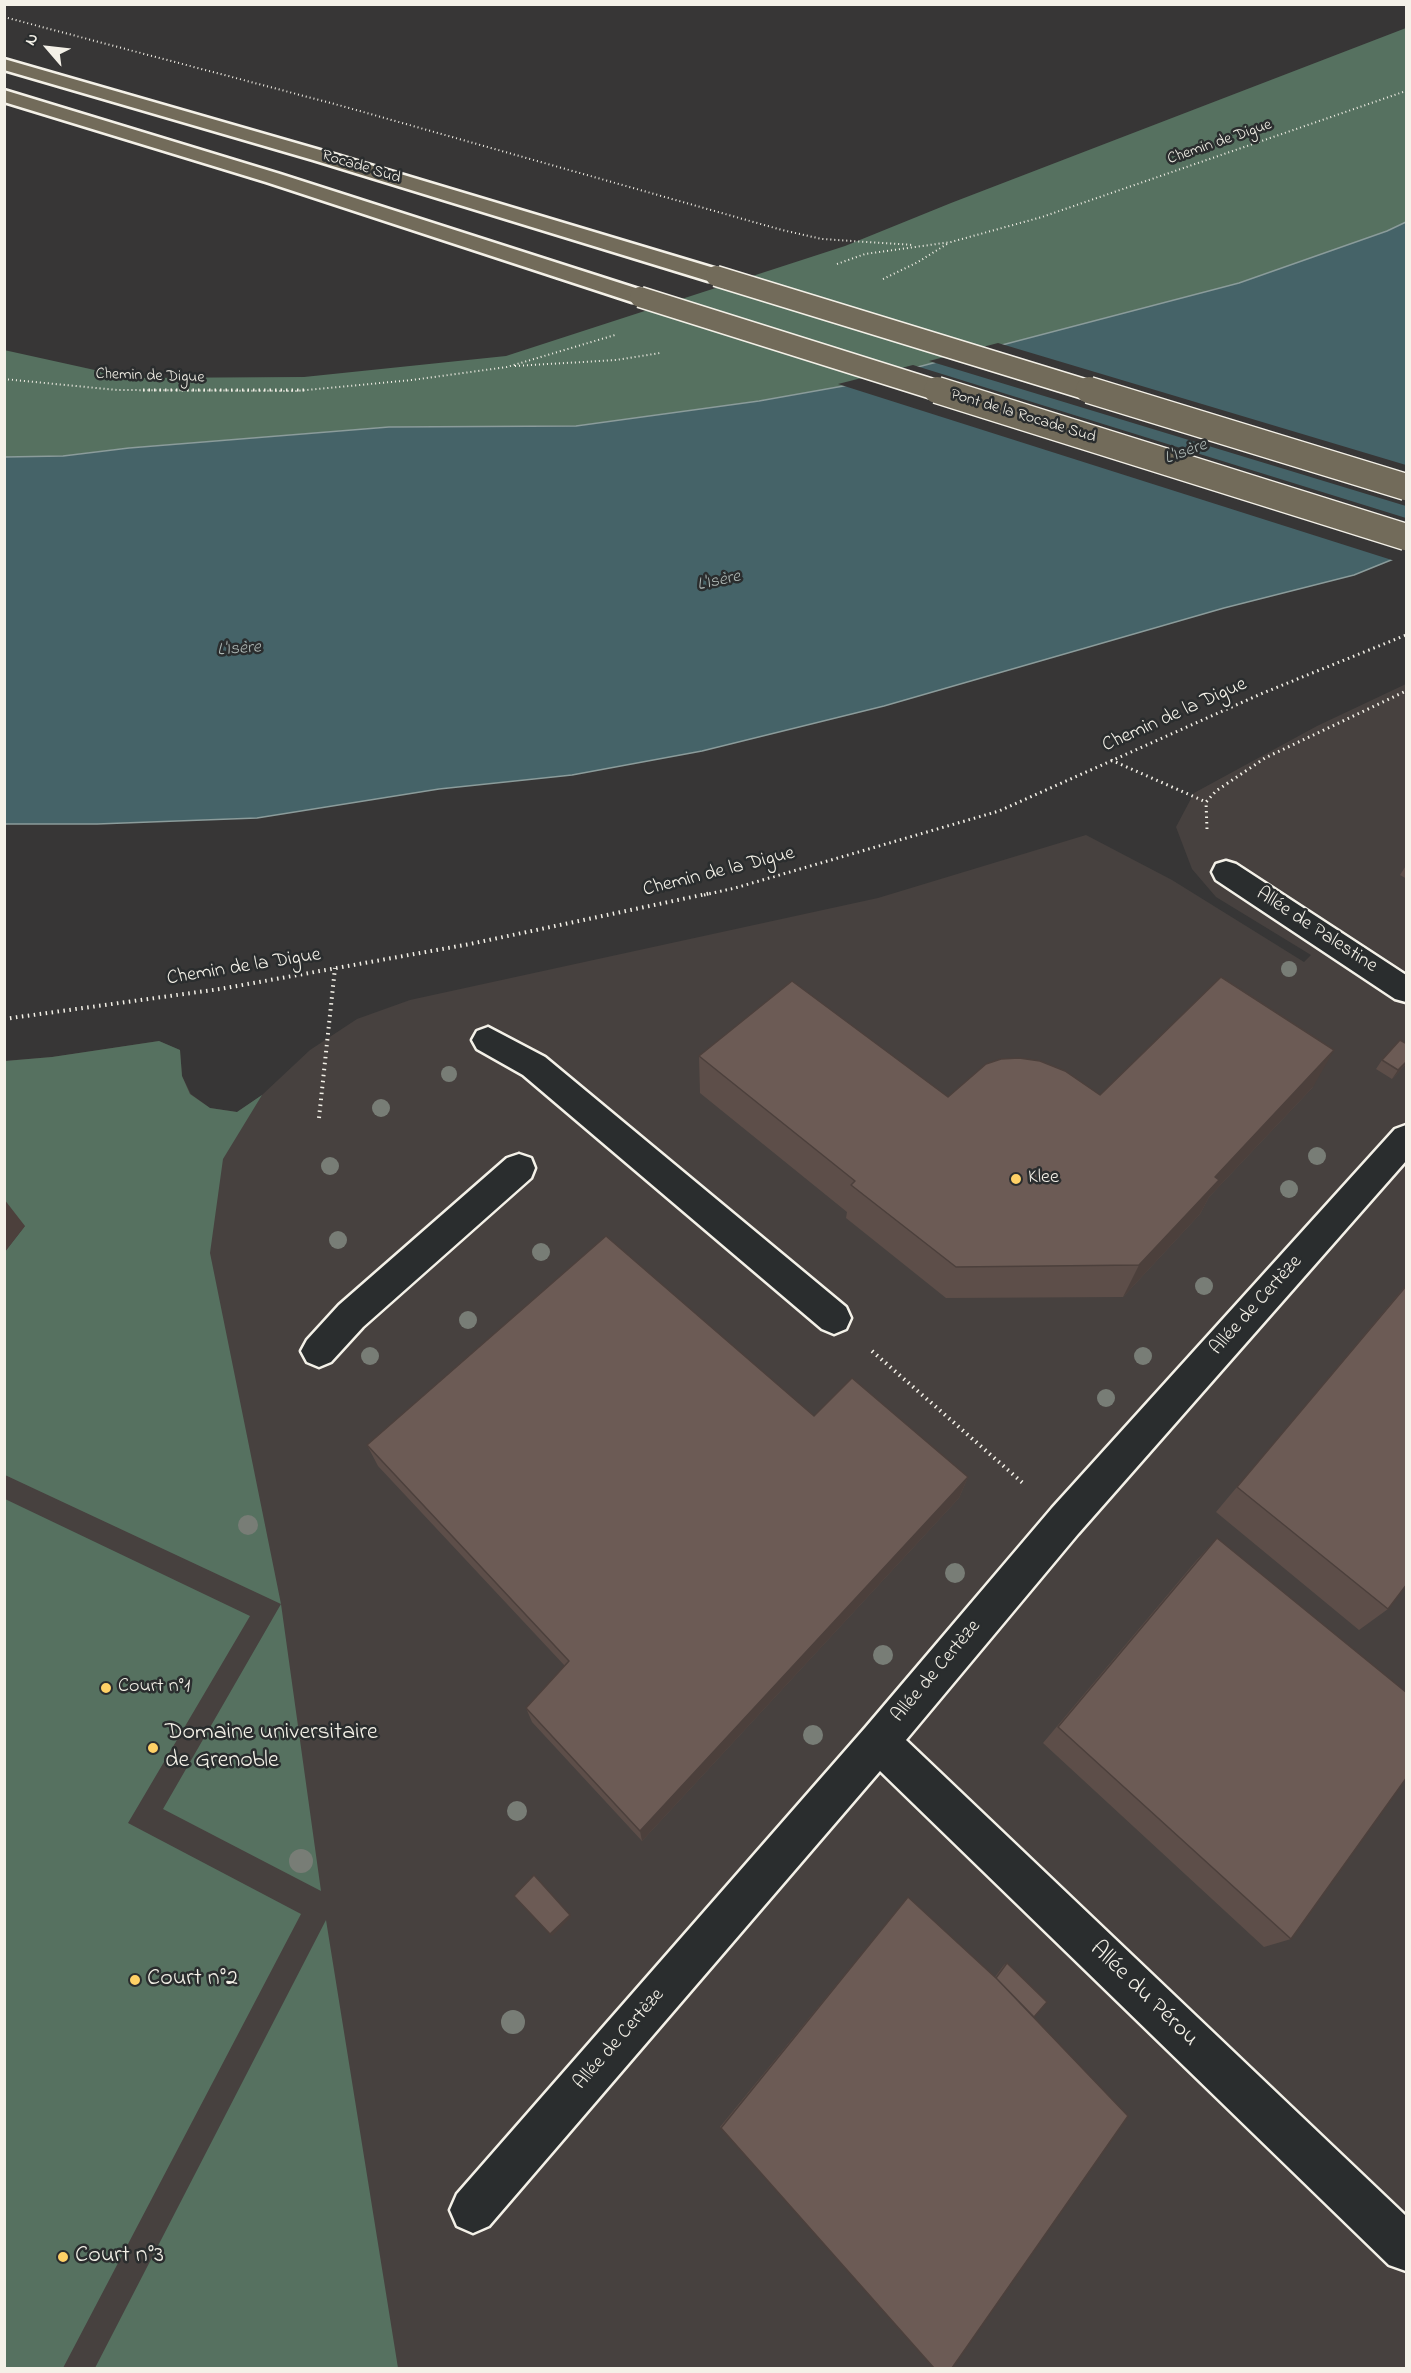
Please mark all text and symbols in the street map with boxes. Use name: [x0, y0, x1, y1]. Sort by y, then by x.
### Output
north arrow: [18, 18, 78, 78]
text: N: [19, 29, 45, 50]
street label: Chemin de Digue: [1165, 116, 1275, 170]
street label: Rocade Sud: [319, 147, 403, 189]
street label: Chemin de Digue: [95, 366, 205, 388]
street label: Pont de la Rocade Sud: [948, 386, 1098, 448]
water label: L'Isère: [1162, 435, 1210, 471]
water label: L'Isère: [695, 567, 743, 597]
water label: L'Isère: [216, 638, 262, 662]
street label: Chemin de la Digue: [1099, 673, 1251, 759]
street label: Chemin de la Digue: [641, 843, 797, 903]
street label: Allée de Palestine: [1251, 883, 1381, 979]
street label: Chemin de la Digue: [165, 944, 323, 992]
place label: Klee: [1028, 1167, 1059, 1191]
marker: Klee: [1009, 1172, 1023, 1186]
street label: Allée de Certèze: [1206, 1251, 1308, 1361]
street label: Allée de Certèze: [887, 1616, 987, 1728]
place label: Court n°1: [118, 1676, 190, 1700]
marker: Court n°1: [99, 1681, 113, 1695]
place label: Domaine universitaire de Grenoble: [165, 1720, 378, 1776]
marker: Domaine universitaire de Grenoble: [146, 1741, 160, 1755]
street label: Allée du Pérou: [1083, 1936, 1203, 2054]
place label: Court n°2: [147, 1966, 238, 1994]
marker: Court n°2: [128, 1973, 142, 1987]
street label: Allée de Certèze: [570, 1984, 670, 2096]
place label: Court n°3: [75, 2243, 164, 2271]
marker: Court n°3: [56, 2250, 70, 2264]

